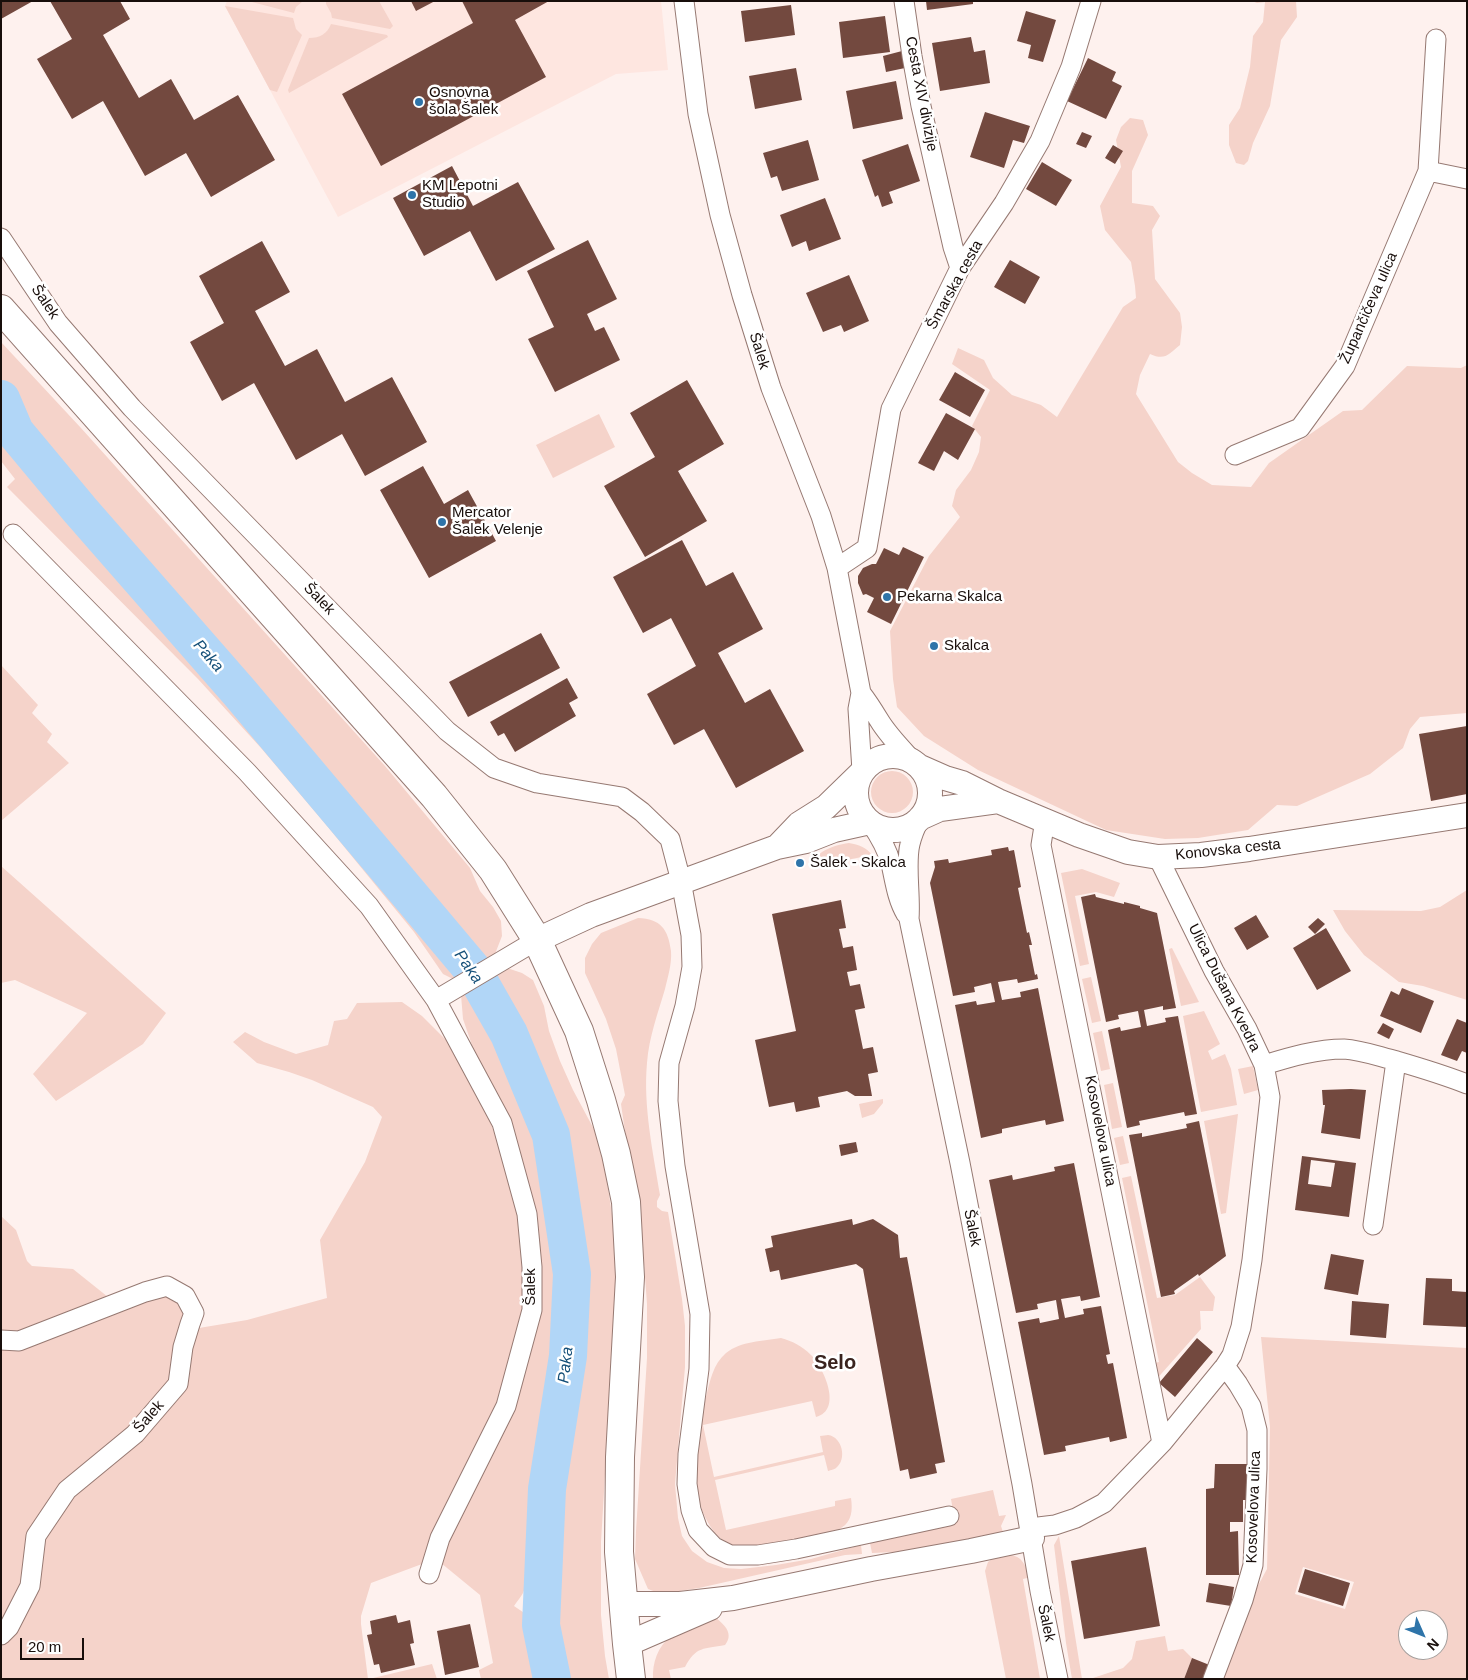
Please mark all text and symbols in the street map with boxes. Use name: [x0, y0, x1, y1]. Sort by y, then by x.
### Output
street label: Cesta XIV divizije: [901, 35, 941, 153]
place label: Osnovna šola Šalek: [429, 84, 498, 119]
marker: Osnovna šola Šalek: [413, 96, 425, 108]
place label: KM Lepotni Studio: [422, 177, 498, 212]
marker: KM Lepotni Studio: [406, 189, 418, 201]
street label: Šmarska cesta: [923, 237, 987, 333]
street label: Župančičeva ulica: [1336, 249, 1402, 367]
street label: Šalek: [27, 281, 63, 323]
street label: Šalek: [745, 330, 773, 372]
place label: Mercator Šalek Velenje: [452, 504, 543, 539]
marker: Mercator Šalek Velenje: [436, 516, 448, 528]
street label: Šalek: [299, 579, 339, 619]
place label: Pekarna Skalca: [897, 588, 1002, 606]
marker: Pekarna Skalca: [881, 591, 893, 603]
water label: Paka: [189, 636, 227, 676]
place label: Skalca: [944, 637, 989, 655]
marker: Skalca: [928, 640, 940, 652]
street label: Konovska cesta: [1174, 836, 1282, 864]
place label: Šalek - Skalca: [810, 854, 906, 872]
marker: Šalek - Skalca: [794, 857, 806, 869]
street label: Ulica Dušana Kvedra: [1184, 921, 1264, 1055]
water label: Paka: [450, 947, 486, 987]
street label: Kosovelova ulica: [1080, 1074, 1120, 1188]
street label: Šalek: [960, 1208, 984, 1248]
street label: Šalek: [522, 1268, 540, 1306]
water label: Paka: [554, 1346, 578, 1384]
district label: Selo: [814, 1351, 856, 1375]
street label: Šalek: [130, 1397, 168, 1437]
street label: Kosovelova ulica: [1243, 1450, 1265, 1564]
street label: Šalek: [1033, 1603, 1059, 1643]
north arrow: [1398, 1610, 1448, 1660]
scale bar: [22, 1628, 86, 1660]
text: N: [1424, 1636, 1442, 1654]
text: 20 m: [28, 1638, 61, 1655]

